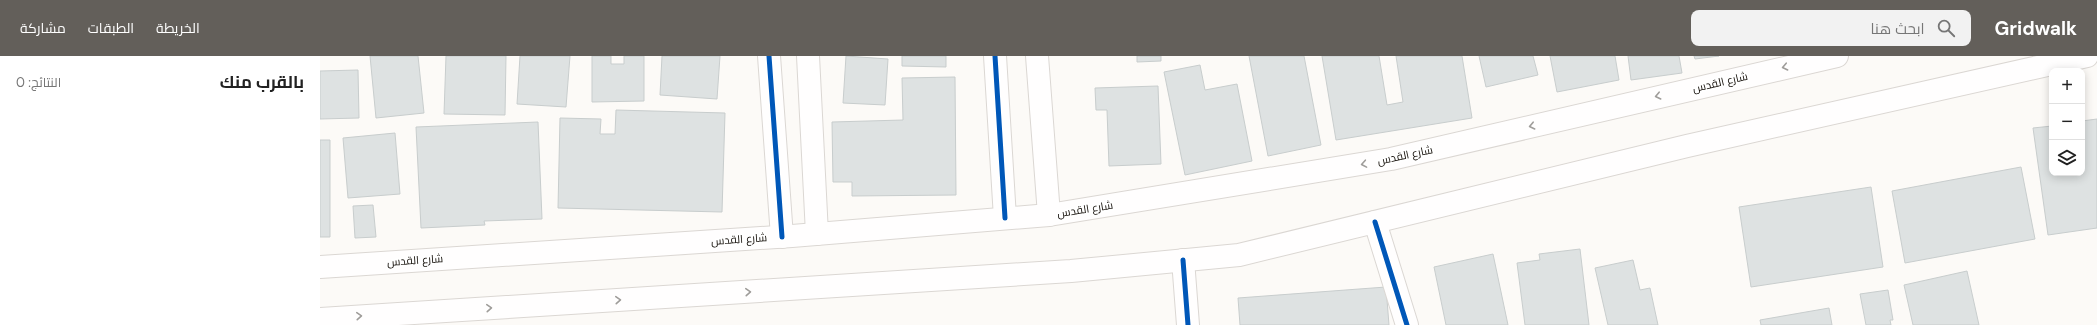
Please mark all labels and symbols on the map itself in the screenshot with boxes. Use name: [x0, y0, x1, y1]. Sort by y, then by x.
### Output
one-way arrow: [1782, 63, 1788, 71]
street label: شارع القدس: [1691, 69, 1749, 96]
one-way arrow: [1655, 92, 1662, 100]
one-way arrow: [1529, 121, 1536, 130]
street label: شارع القدس: [1376, 142, 1434, 169]
one-way arrow: [1361, 159, 1367, 167]
street label: شارع القدس: [1056, 198, 1114, 221]
street label: شارع القدس: [710, 230, 768, 249]
street label: شارع القدس: [386, 251, 444, 270]
one-way arrow: [745, 288, 751, 297]
one-way arrow: [615, 296, 621, 305]
one-way arrow: [486, 304, 492, 313]
one-way arrow: [356, 312, 362, 321]

